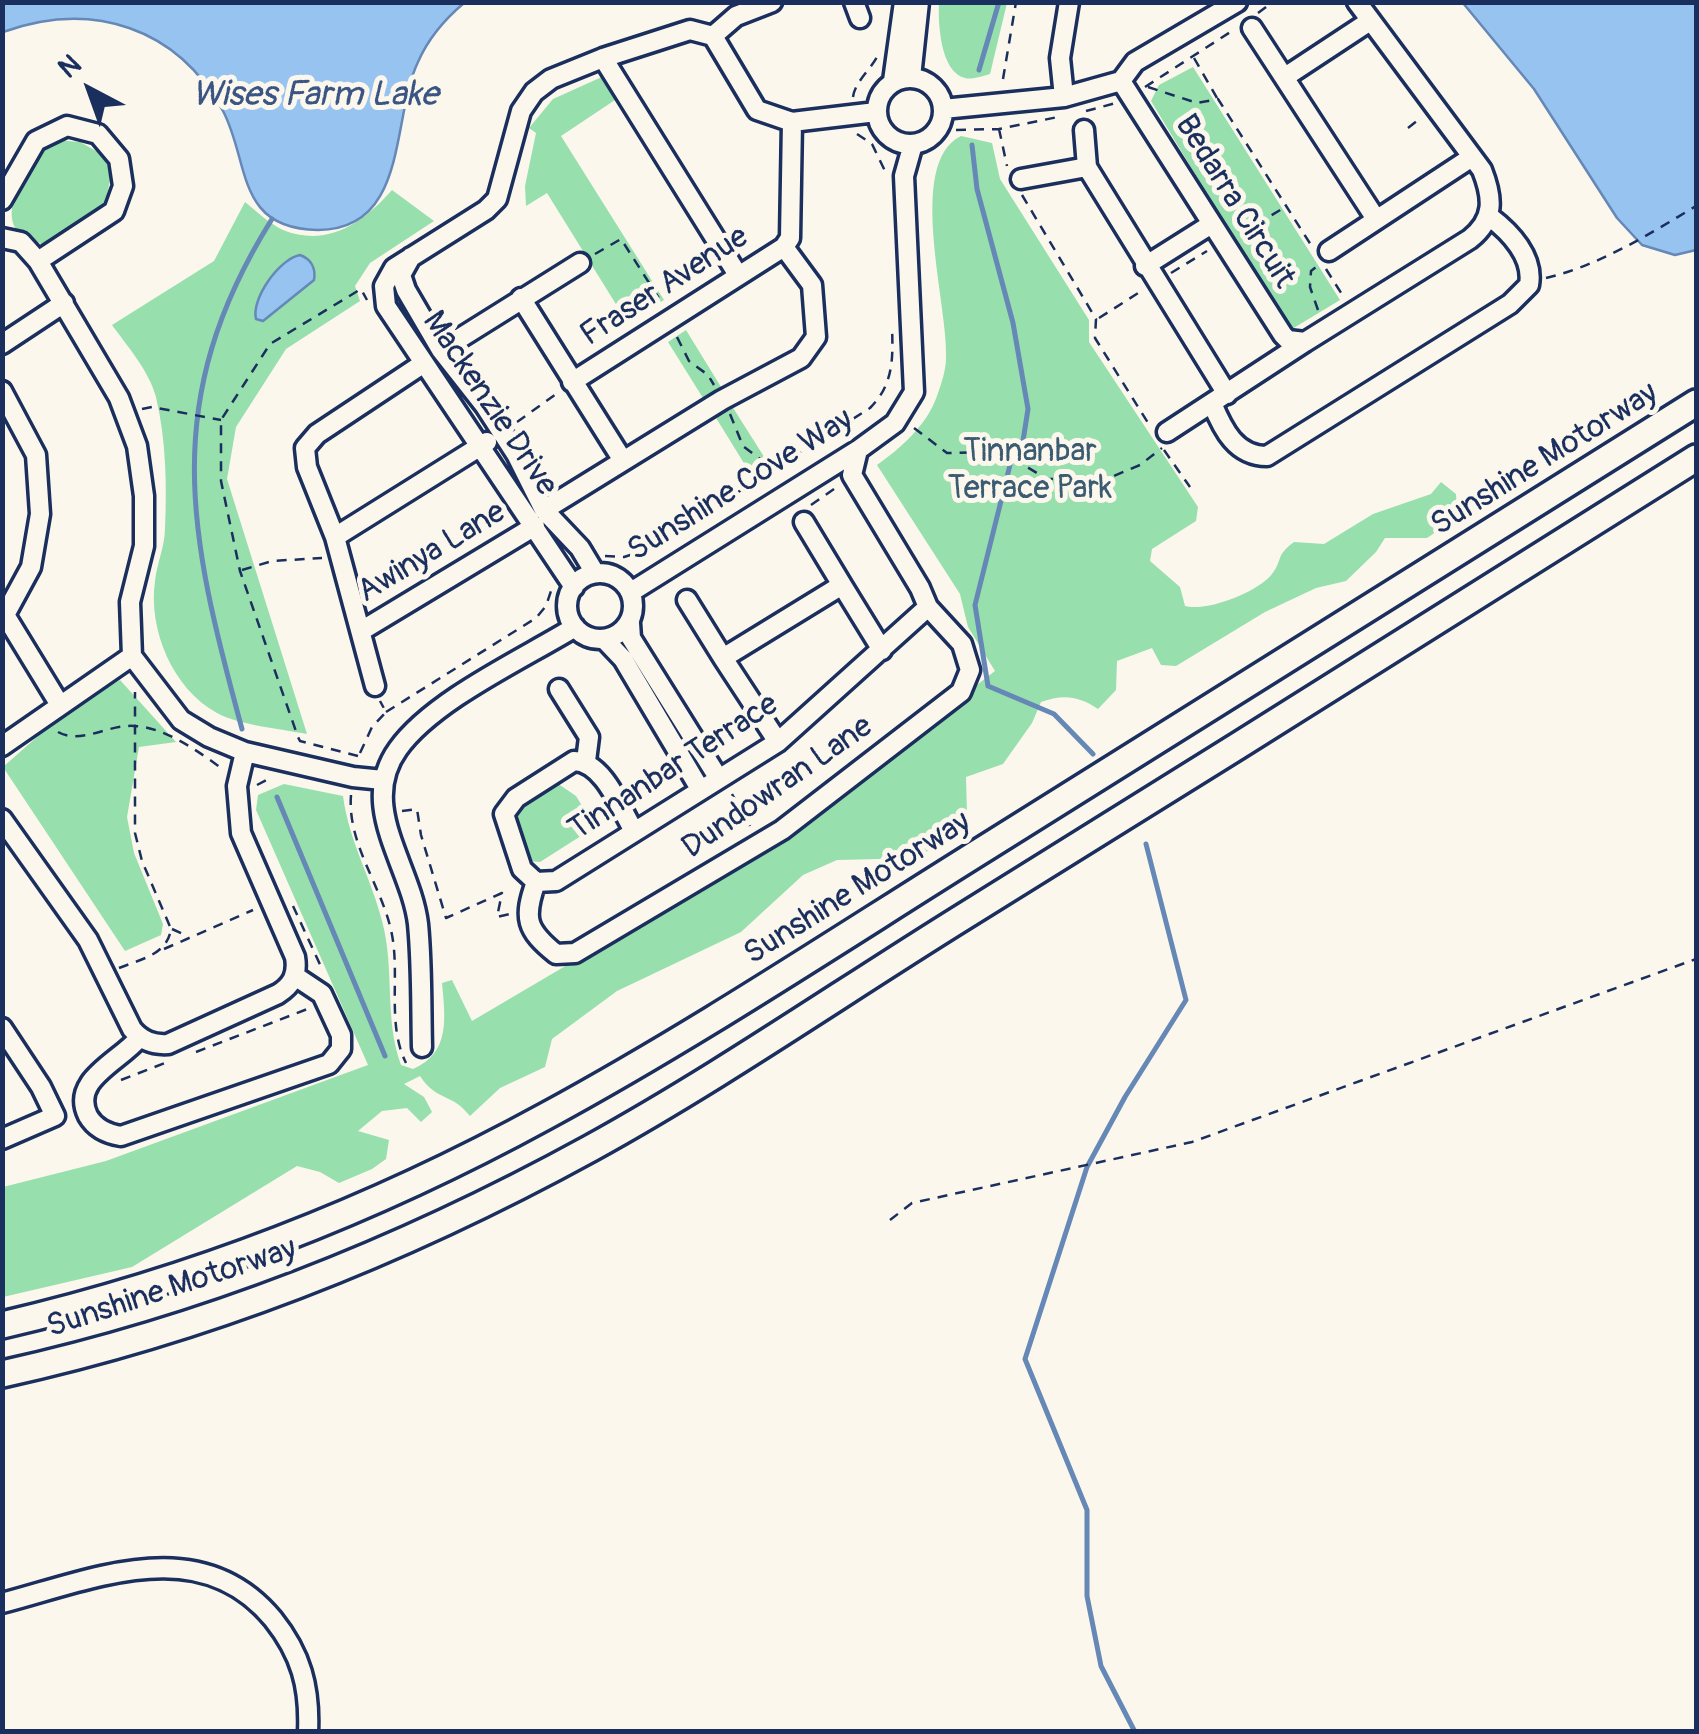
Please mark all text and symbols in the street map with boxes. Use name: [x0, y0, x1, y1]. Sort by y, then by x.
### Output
north arrow: [40, 40, 140, 140]
text: N: [51, 48, 89, 86]
water label: Wises Farm Lake: [192, 75, 438, 117]
street label: Bedarra Circuit: [1166, 108, 1302, 296]
street label: Fraser Avenue: [574, 219, 756, 355]
street label: Mackenzie Drive: [413, 304, 565, 504]
street label: Sunshine Motorway: [1425, 375, 1665, 545]
street label: Sunshine Cove Way: [621, 401, 861, 571]
park label: Tinnanbar Terrace Park: [948, 434, 1112, 509]
street label: Awinya Lane: [351, 494, 513, 612]
street label: Tinnanbar Terrace: [562, 686, 786, 850]
street label: Dundowran Lane: [675, 708, 881, 868]
street label: Sunshine Motorway: [738, 804, 978, 974]
street label: Sunshine Motorway: [42, 1231, 302, 1347]

